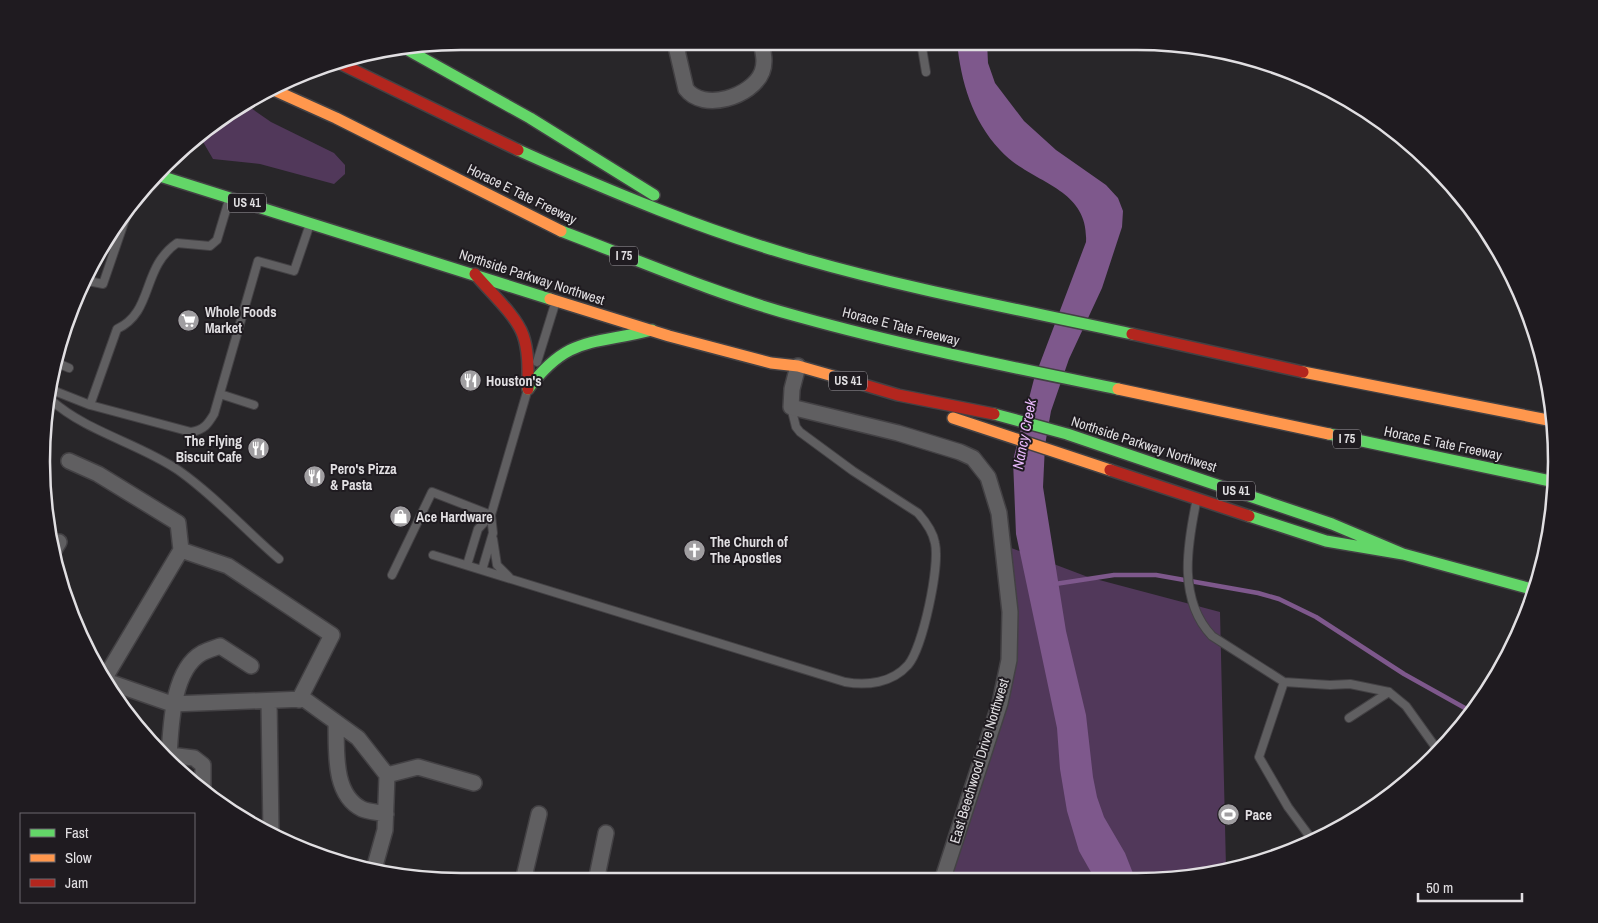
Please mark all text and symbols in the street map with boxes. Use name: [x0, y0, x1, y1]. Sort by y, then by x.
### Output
street label: Horace E Tate Freeway: [464, 160, 580, 228]
road number: US 41: [228, 194, 266, 212]
street label: Northside Parkway Northwest: [457, 245, 607, 309]
road number: I 75: [610, 247, 638, 266]
place label: Whole Foods Market: [205, 303, 277, 337]
street label: Horace E Tate Freeway: [841, 303, 962, 349]
supermarket icon: Whole Foods Market: [177, 308, 201, 332]
restaurant icon: Houston's: [458, 369, 482, 393]
place label: Houston's: [486, 372, 542, 390]
road number: US 41: [829, 372, 867, 391]
water label: Nancy Creek: [1007, 396, 1041, 471]
street label: Northside Parkway Northwest: [1069, 412, 1219, 476]
street label: Horace E Tate Freeway: [1382, 422, 1504, 464]
road number: I 75: [1333, 429, 1361, 448]
place label: The Flying Biscuit Cafe: [176, 432, 242, 466]
restaurant icon: The Flying Biscuit Cafe: [246, 437, 270, 461]
place label: Pero's Pizza & Pasta: [330, 460, 397, 494]
restaurant icon: Pero's Pizza & Pasta: [302, 465, 326, 489]
road number: US 41: [1217, 482, 1255, 501]
shop icon: Ace Hardware: [388, 505, 412, 529]
place label: Ace Hardware: [416, 508, 493, 526]
place label: The Church of The Apostles: [710, 533, 788, 567]
church icon: The Church of The Apostles: [682, 538, 706, 562]
street label: East Beechwood Drive Northwest: [945, 676, 1013, 846]
sports icon: Pace: [1217, 803, 1241, 827]
place label: Pace: [1245, 806, 1272, 824]
legend: [20, 813, 195, 903]
text: Fast: [65, 822, 89, 843]
text: Slow: [65, 847, 92, 868]
scale bar: [1418, 870, 1522, 902]
text: Jam: [65, 872, 88, 893]
text: 50 m: [1426, 877, 1453, 898]

